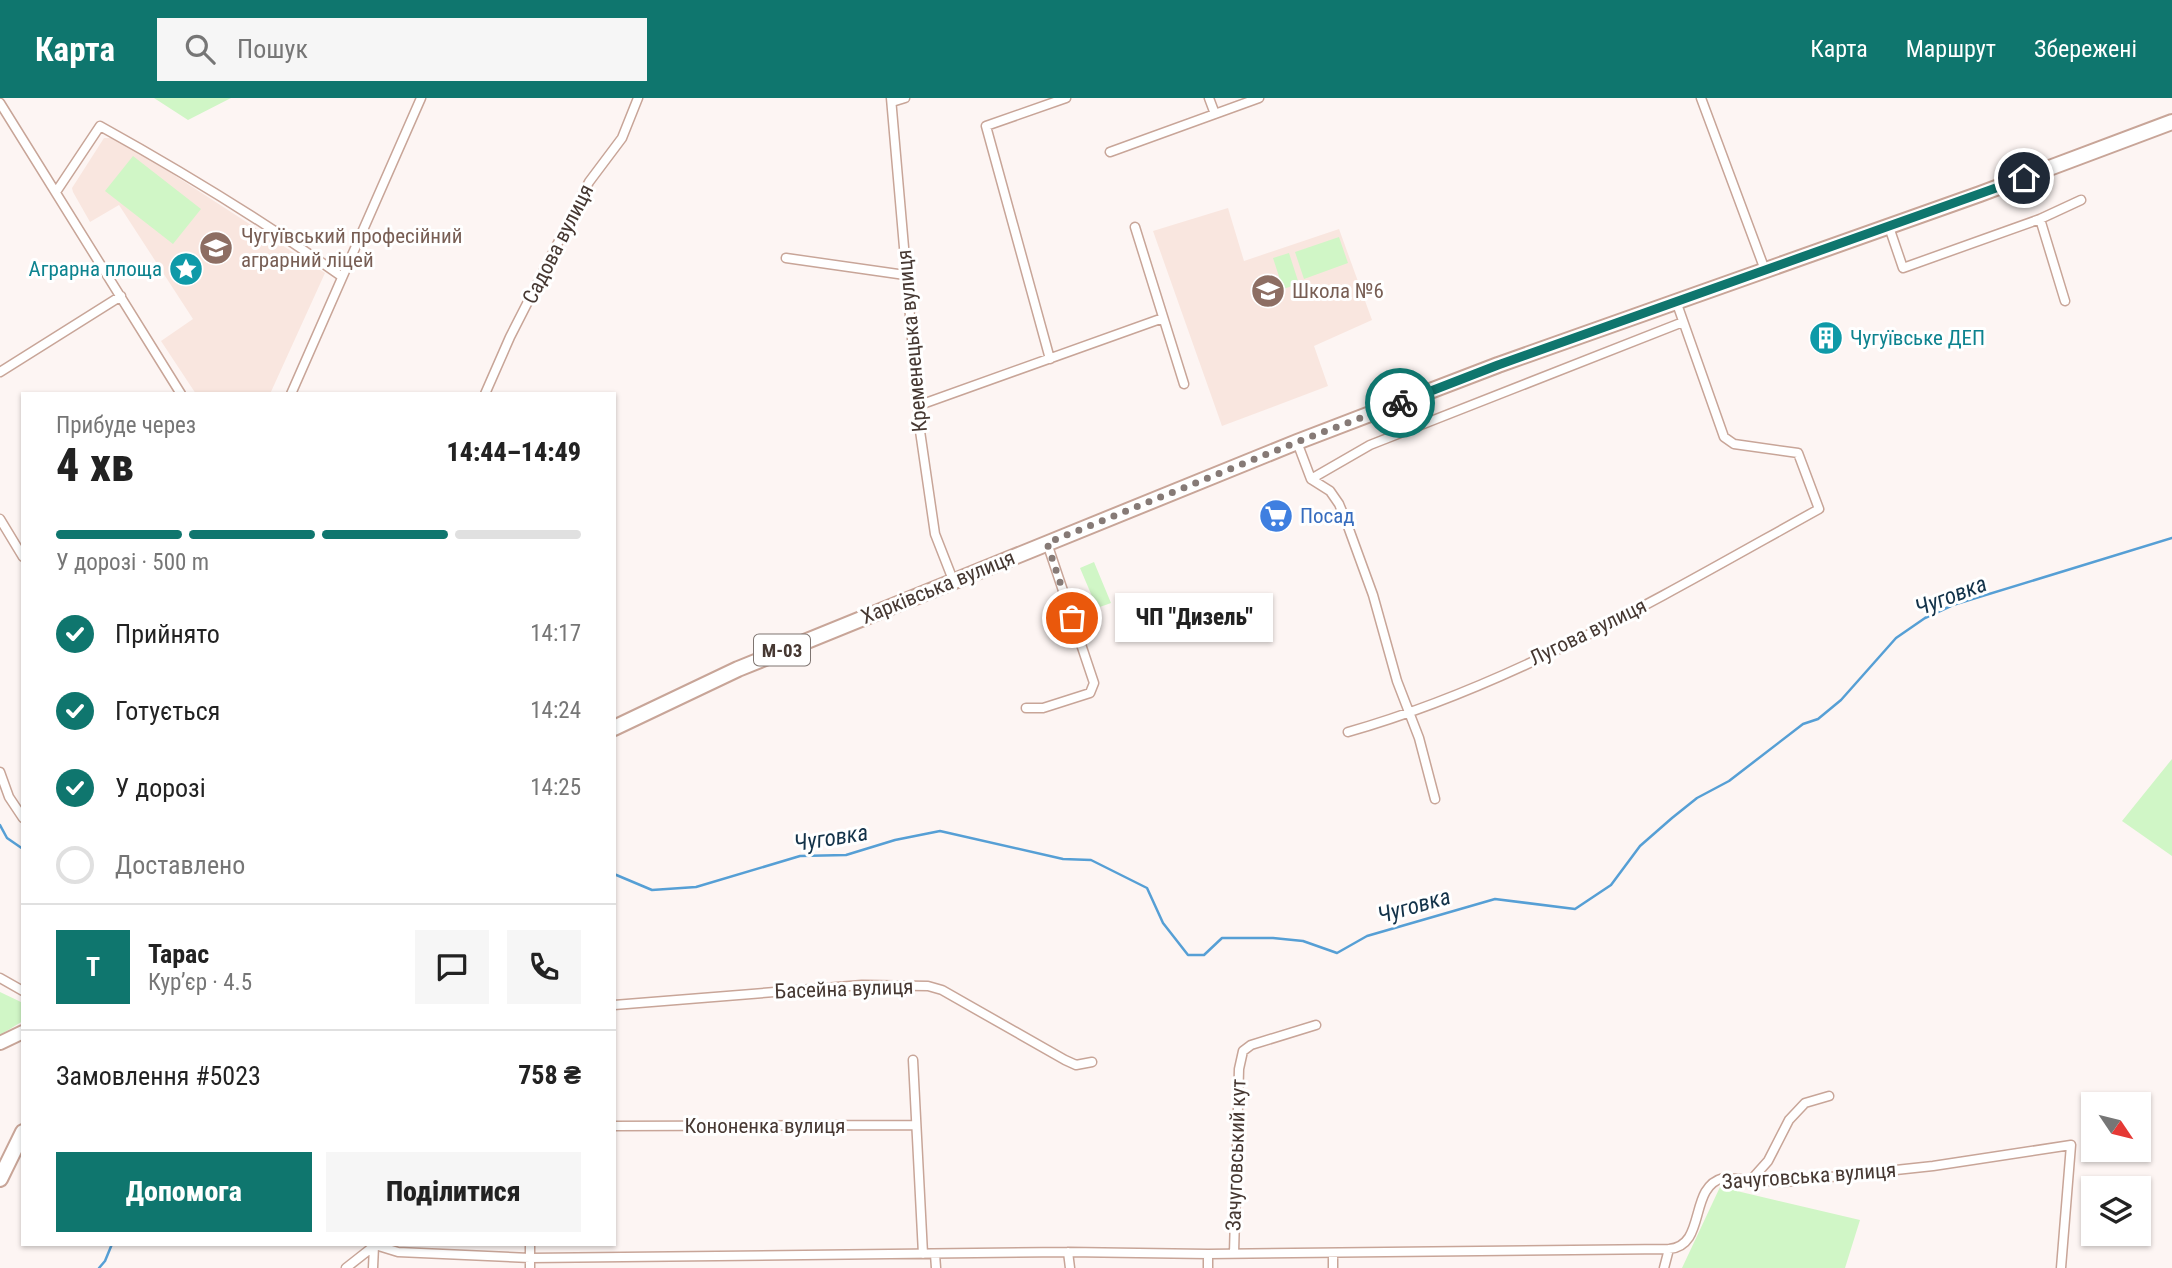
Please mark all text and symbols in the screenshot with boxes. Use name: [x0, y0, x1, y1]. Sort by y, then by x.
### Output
search box: [157, 18, 647, 81]
text: Карта: [35, 30, 115, 69]
icon: search: [181, 30, 219, 68]
text: Пошук: [237, 34, 308, 64]
text: Карта: [1810, 35, 1868, 63]
text: Маршрут: [1906, 35, 1996, 63]
text: Збережені: [2034, 35, 2137, 63]
pin: [1994, 148, 2054, 208]
icon: home: [2005, 159, 2043, 197]
street label: Садова вулиця: [518, 180, 598, 308]
place label: Чугуївський професійний аграрний ліцей: [241, 224, 462, 272]
school or university icon: Чугуївський професійний аграрний ліцей: [197, 229, 235, 267]
street label: Кременецька вулиця: [892, 249, 932, 433]
place icon: Аграрна площа: [167, 250, 205, 288]
place label: Аграрна площа: [29, 257, 162, 281]
school or university icon: Школа №6: [1249, 272, 1287, 310]
place label: Школа №6: [1292, 279, 1384, 303]
building icon: Чугуївське ДЕП: [1807, 319, 1845, 357]
place label: Чугуївське ДЕП: [1850, 326, 1985, 350]
courier: [1365, 368, 1435, 438]
icon: bike: [1381, 384, 1419, 422]
text: Прибуде через: [56, 412, 196, 439]
text: 14:44–14:49: [447, 437, 581, 467]
text: 4 хв: [56, 438, 134, 492]
supermarket icon: Посад: [1257, 497, 1295, 535]
place label: Посад: [1300, 504, 1355, 528]
street label: Харківська вулиця: [858, 545, 1018, 629]
text: У дорозі · 500 m: [56, 549, 209, 576]
water label: Чуговка: [1911, 570, 1991, 622]
pin: [1042, 588, 1102, 648]
street label: Лугова вулиця: [1526, 593, 1650, 671]
callout: ЧП "Дизель": [1114, 594, 1272, 642]
icon: bag: [1053, 599, 1091, 637]
text: ЧП "Дизель": [1135, 604, 1253, 631]
icon: check: [56, 615, 94, 653]
text: Прийнято: [115, 619, 220, 649]
text: 14:17: [530, 620, 581, 647]
road number: М-03: [754, 635, 810, 666]
icon: check: [56, 692, 94, 730]
text: Готується: [115, 696, 220, 726]
text: 14:24: [530, 697, 581, 724]
icon: check: [56, 769, 94, 807]
text: У дорозі: [115, 773, 206, 803]
text: 14:25: [530, 774, 581, 801]
water label: Чуговка: [792, 819, 870, 857]
text: Доставлено: [115, 850, 245, 880]
water label: Чуговка: [1374, 883, 1454, 929]
button: chat: [415, 930, 489, 1004]
button: phone: [507, 930, 581, 1004]
text: Тарас: [148, 939, 209, 969]
text: Т: [86, 952, 100, 982]
text: Кур’єр · 4.5: [148, 969, 252, 996]
street label: Басейна вулиця: [774, 975, 914, 1003]
text: 758 ₴: [518, 1060, 581, 1090]
text: Замовлення #5023: [56, 1061, 261, 1091]
street label: Зачуговський кут: [1221, 1078, 1251, 1232]
north arrow: [2081, 1092, 2151, 1162]
map controls: [2081, 1092, 2151, 1246]
street label: Кононенка вулиця: [685, 1114, 845, 1138]
button: Допомога: [56, 1152, 312, 1232]
button: Поділитися: [326, 1152, 581, 1232]
street label: Зачуговська вулиця: [1721, 1158, 1897, 1194]
button: layers: [2081, 1176, 2151, 1246]

